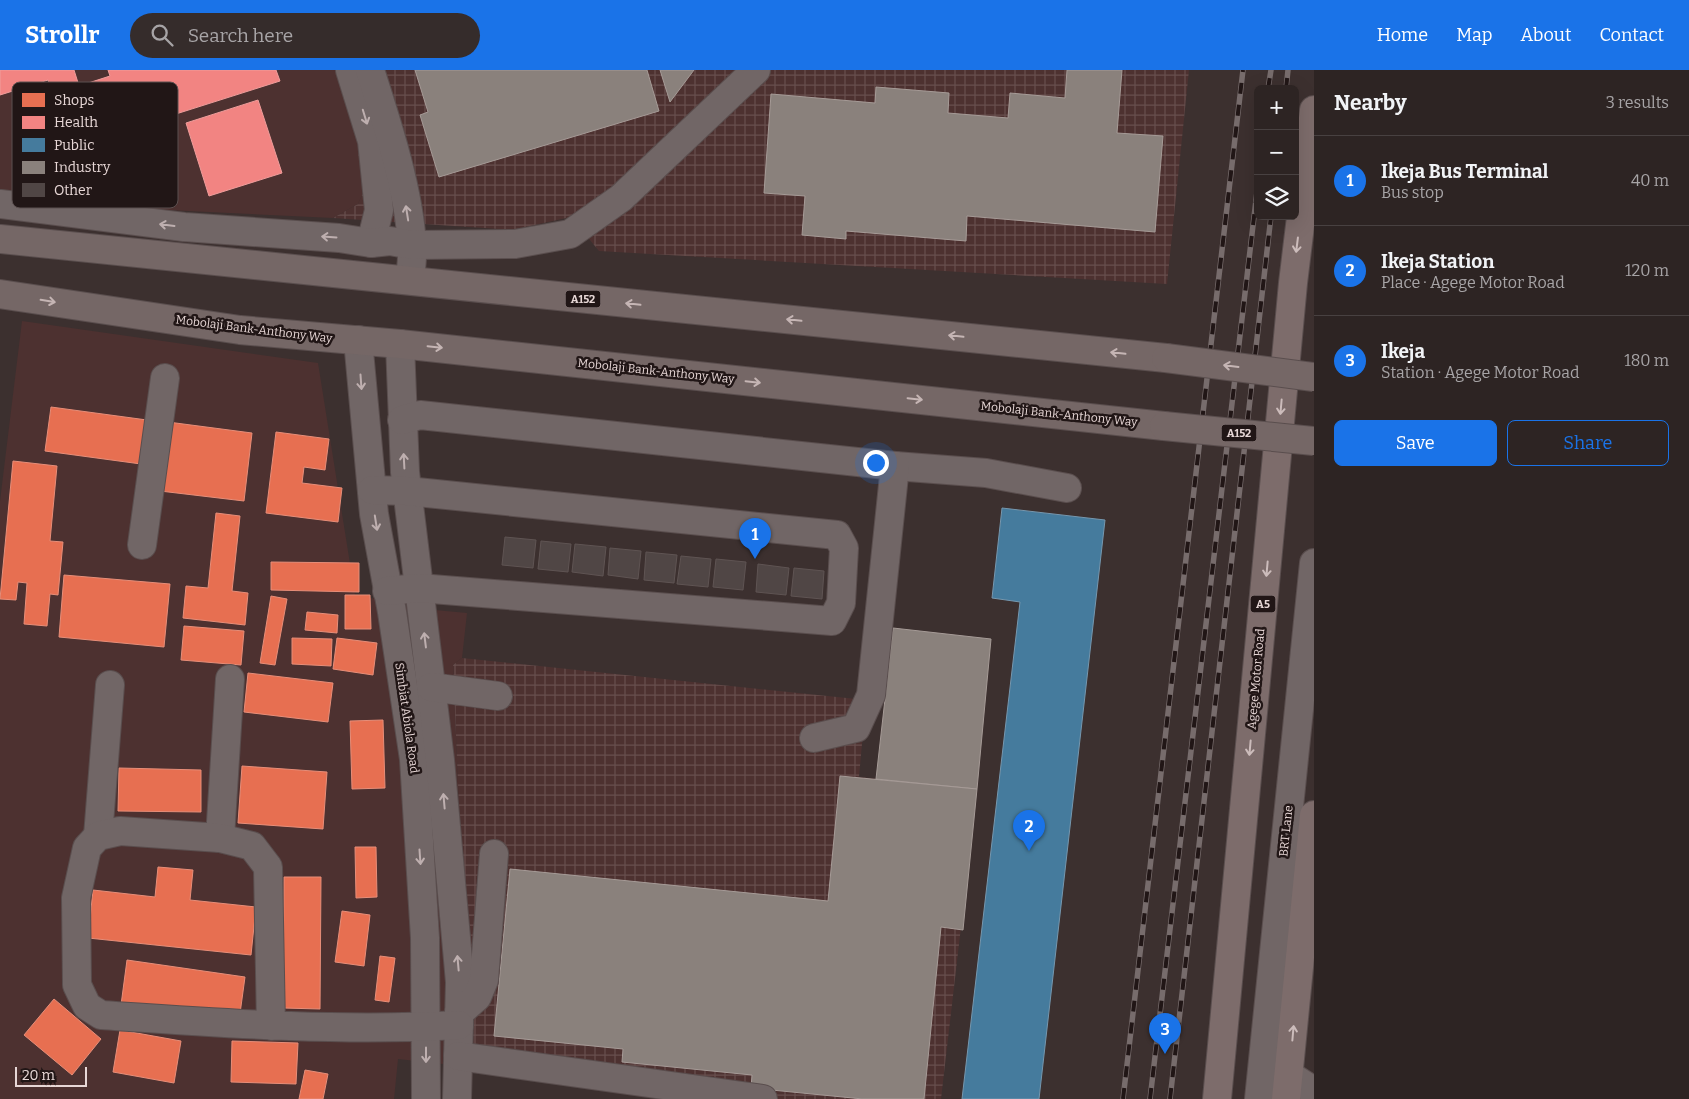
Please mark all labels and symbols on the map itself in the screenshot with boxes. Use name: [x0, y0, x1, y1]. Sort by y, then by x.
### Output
legend: [12, 82, 178, 208]
text: Shops: [54, 92, 94, 109]
one-way arrow: [360, 108, 370, 124]
text: Health: [54, 114, 98, 131]
text: Public: [54, 137, 94, 154]
text: Industry: [54, 159, 111, 176]
text: Other: [54, 182, 92, 199]
one-way arrow: [402, 206, 412, 222]
one-way arrow: [160, 220, 176, 230]
one-way arrow: [322, 233, 338, 242]
one-way arrow: [1292, 237, 1302, 253]
road number: A152: [566, 290, 600, 308]
one-way arrow: [40, 296, 56, 306]
one-way arrow: [625, 299, 641, 309]
street label: Mobolaji Bank-Anthony Way: [175, 312, 334, 346]
one-way arrow: [787, 315, 803, 325]
one-way arrow: [948, 332, 964, 341]
one-way arrow: [427, 343, 443, 352]
one-way arrow: [1110, 348, 1126, 358]
street label: Mobolaji Bank-Anthony Way: [577, 356, 736, 386]
one-way arrow: [1223, 361, 1239, 371]
one-way arrow: [357, 373, 366, 389]
one-way arrow: [745, 377, 761, 386]
one-way arrow: [907, 394, 923, 404]
street label: Mobolaji Bank-Anthony Way: [980, 399, 1139, 429]
one-way arrow: [1277, 399, 1286, 415]
road number: A152: [1222, 424, 1256, 442]
your location: [863, 450, 889, 476]
one-way arrow: [399, 453, 409, 470]
one-way arrow: [371, 515, 381, 531]
pin: 1: [739, 518, 771, 559]
one-way arrow: [1262, 561, 1271, 577]
road number: A5: [1250, 596, 1276, 612]
street label: Agege Motor Road: [1245, 628, 1267, 730]
one-way arrow: [420, 632, 430, 648]
street label: Simbiat Abiola Road: [392, 662, 422, 774]
one-way arrow: [1245, 740, 1255, 756]
one-way arrow: [439, 793, 449, 809]
street label: BRT Lane: [1276, 805, 1296, 857]
pin: 2: [1013, 810, 1045, 851]
one-way arrow: [415, 849, 425, 865]
one-way arrow: [453, 955, 463, 971]
pin: 3: [1149, 1013, 1181, 1054]
one-way arrow: [1288, 1025, 1297, 1041]
one-way arrow: [421, 1046, 431, 1063]
scale bar: [15, 1064, 88, 1087]

